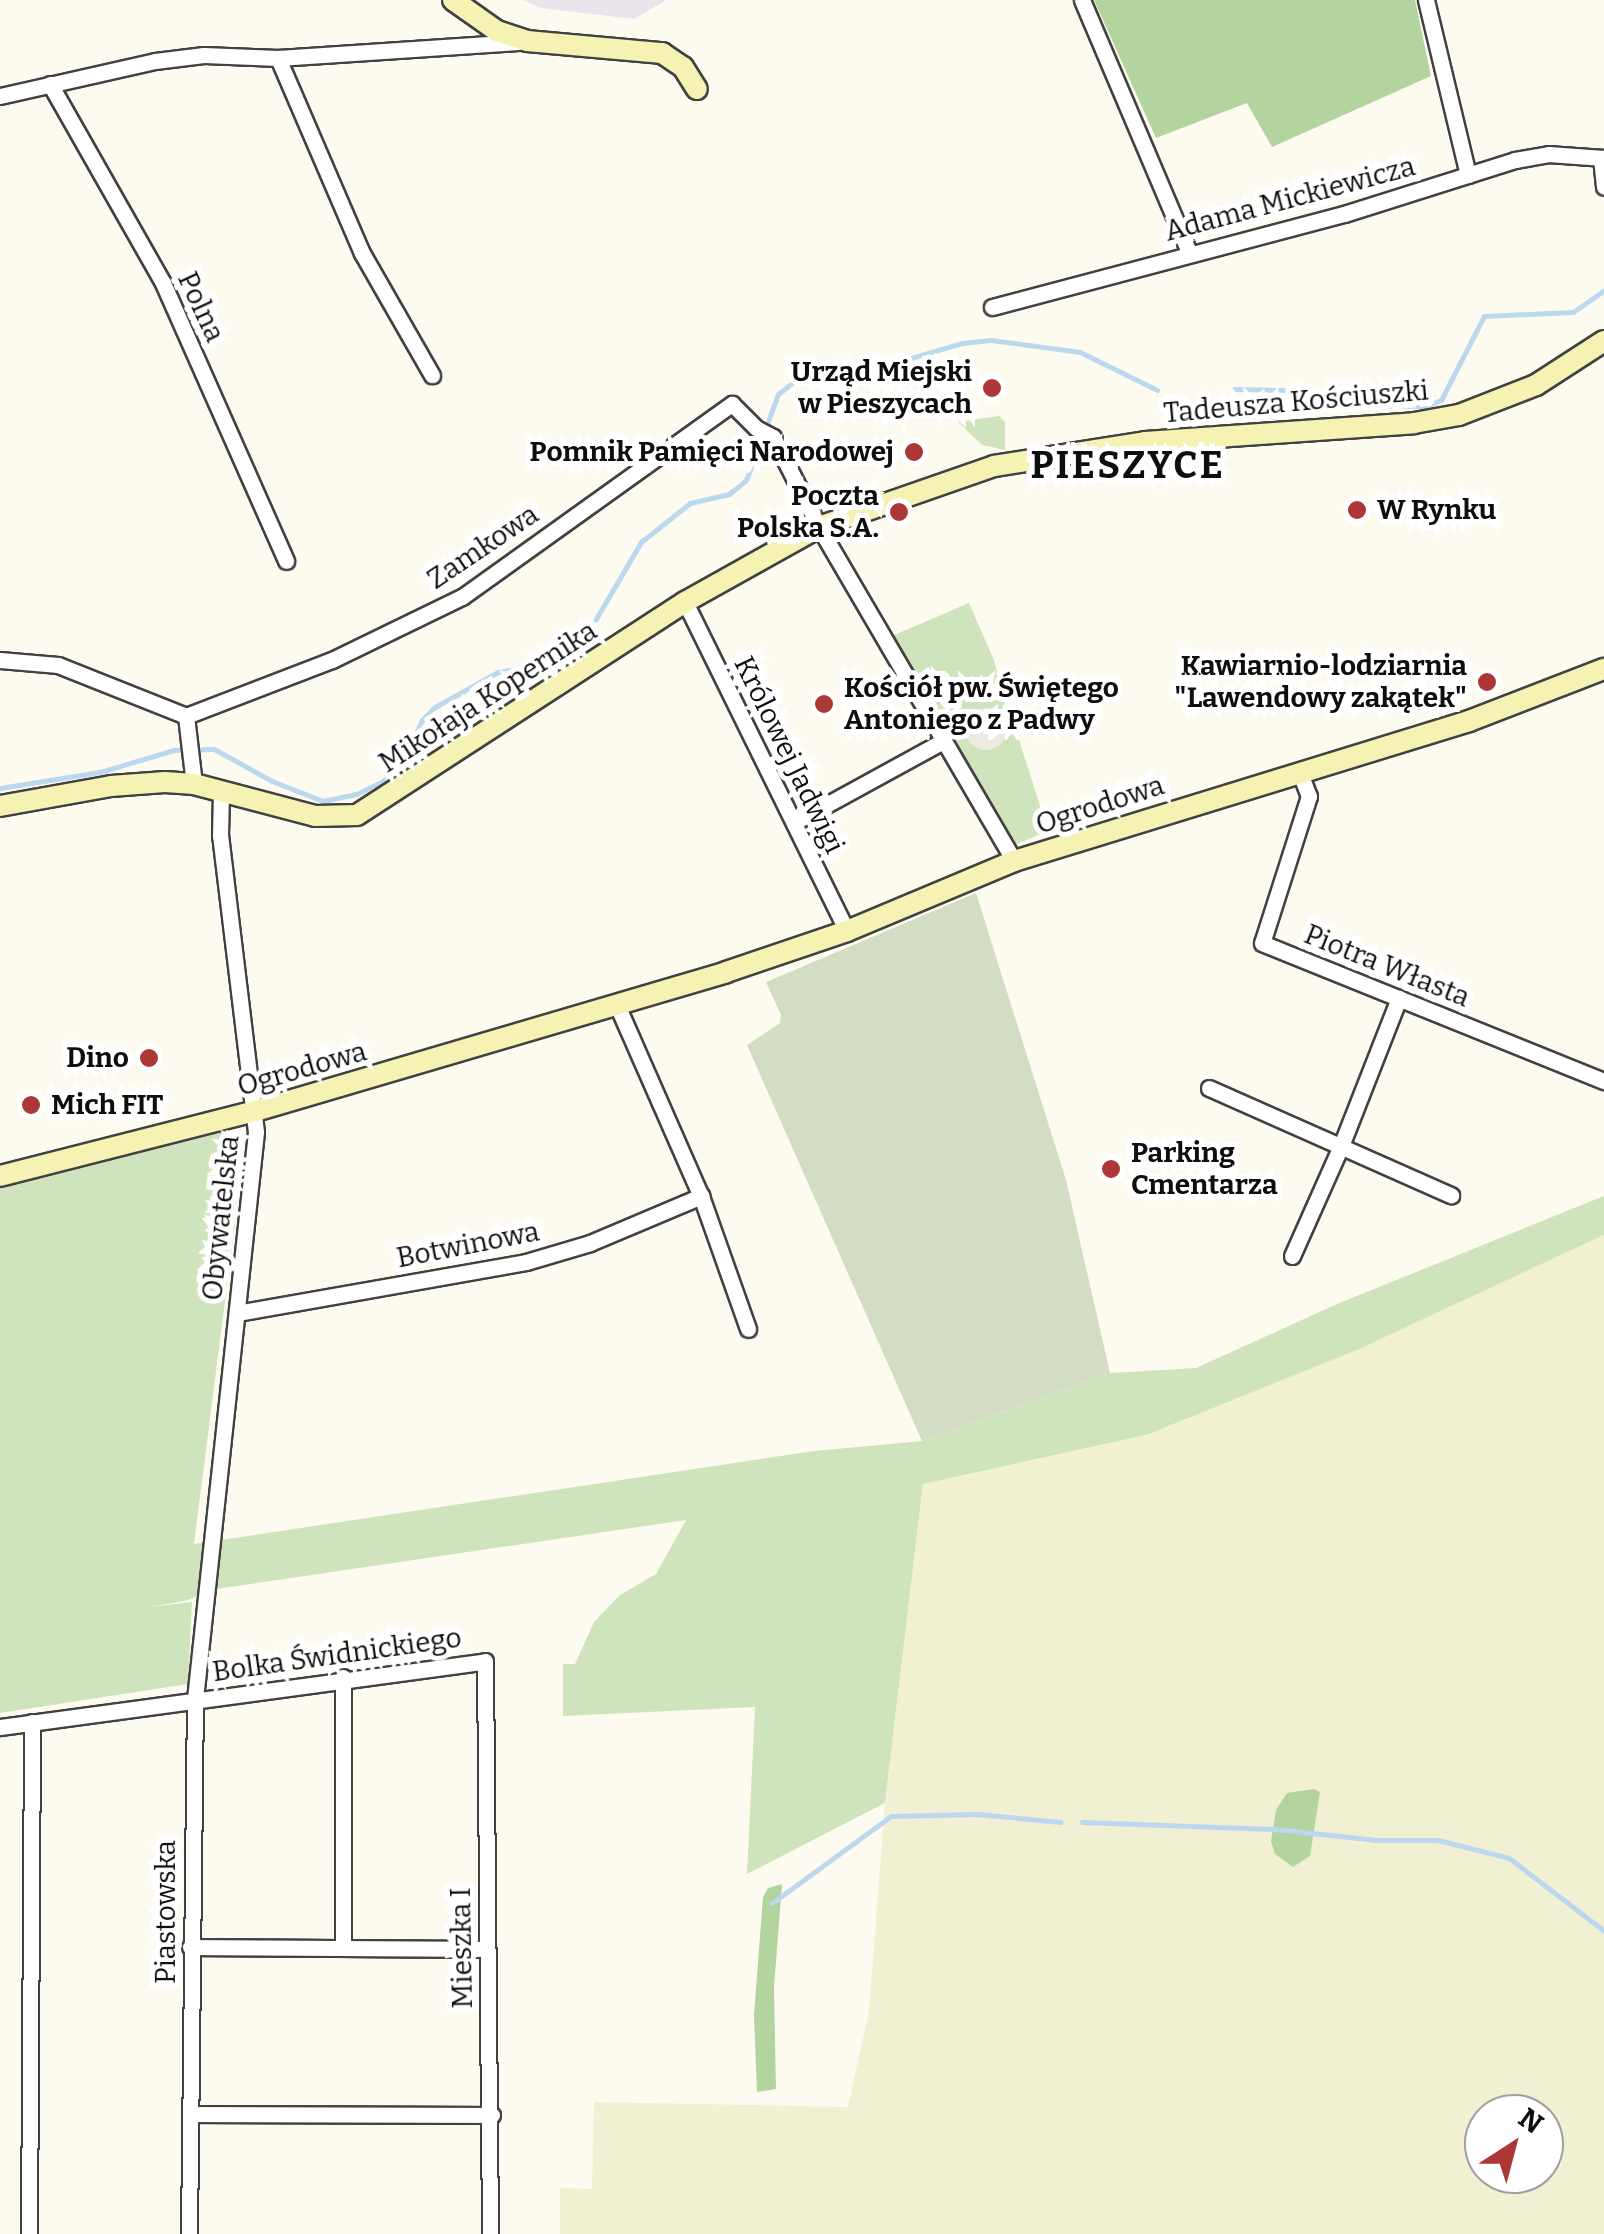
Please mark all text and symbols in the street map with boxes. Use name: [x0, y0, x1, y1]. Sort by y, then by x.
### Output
street label: Adama Mickiewicza: [1161, 149, 1419, 249]
street label: Polna: [170, 267, 232, 347]
place label: Urząd Miejski w Pieszycach: [791, 355, 972, 421]
street label: Tadeusza Kościuszki: [1162, 374, 1430, 430]
marker: Urząd Miejski w Pieszycach: [981, 377, 1003, 399]
place label: Pomnik Pamięci Narodowej: [530, 435, 894, 469]
marker: Pomnik Pamięci Narodowej: [903, 441, 925, 463]
district label: PIESZYCE: [1031, 443, 1225, 489]
place label: Poczta Polska S.A.: [737, 479, 879, 545]
place label: W Rynku: [1377, 493, 1496, 527]
street label: Zamkowa: [421, 498, 545, 596]
marker: W Rynku: [1346, 499, 1368, 521]
marker: Poczta Polska S.A.: [888, 501, 910, 523]
street label: Mikołaja Kopernika: [373, 614, 603, 780]
place label: Kawiarnio-lodziarnia "Lawendowy zakątek": [1174, 649, 1467, 715]
street label: Królowej Jadwigi: [727, 651, 851, 859]
place label: Kościół pw. Świętego Antoniego z Padwy: [844, 671, 1119, 737]
marker: Kawiarnio-lodziarnia "Lawendowy zakątek": [1476, 671, 1498, 693]
marker: Kościół pw. Świętego Antoniego z Padwy: [813, 693, 835, 715]
street label: Ogrodowa: [1032, 769, 1168, 841]
street label: Piotra Własta: [1299, 918, 1475, 1014]
street label: Ogrodowa: [234, 1035, 370, 1103]
place label: Dino: [66, 1041, 129, 1075]
marker: Dino: [138, 1047, 160, 1069]
place label: Mich FIT: [51, 1088, 163, 1122]
marker: Mich FIT: [20, 1094, 42, 1116]
street label: Obywatelska: [196, 1134, 246, 1302]
place label: Parking Cmentarza: [1131, 1136, 1278, 1202]
marker: Parking Cmentarza: [1100, 1158, 1122, 1180]
street label: Botwinowa: [394, 1215, 542, 1275]
street label: Bolka Świdnickiego: [210, 1621, 464, 1689]
street label: Piastowska: [149, 1840, 183, 1984]
street label: Mieszka I: [444, 1887, 480, 2009]
north arrow: [1464, 2094, 1564, 2194]
text: N: [1512, 2101, 1549, 2141]

